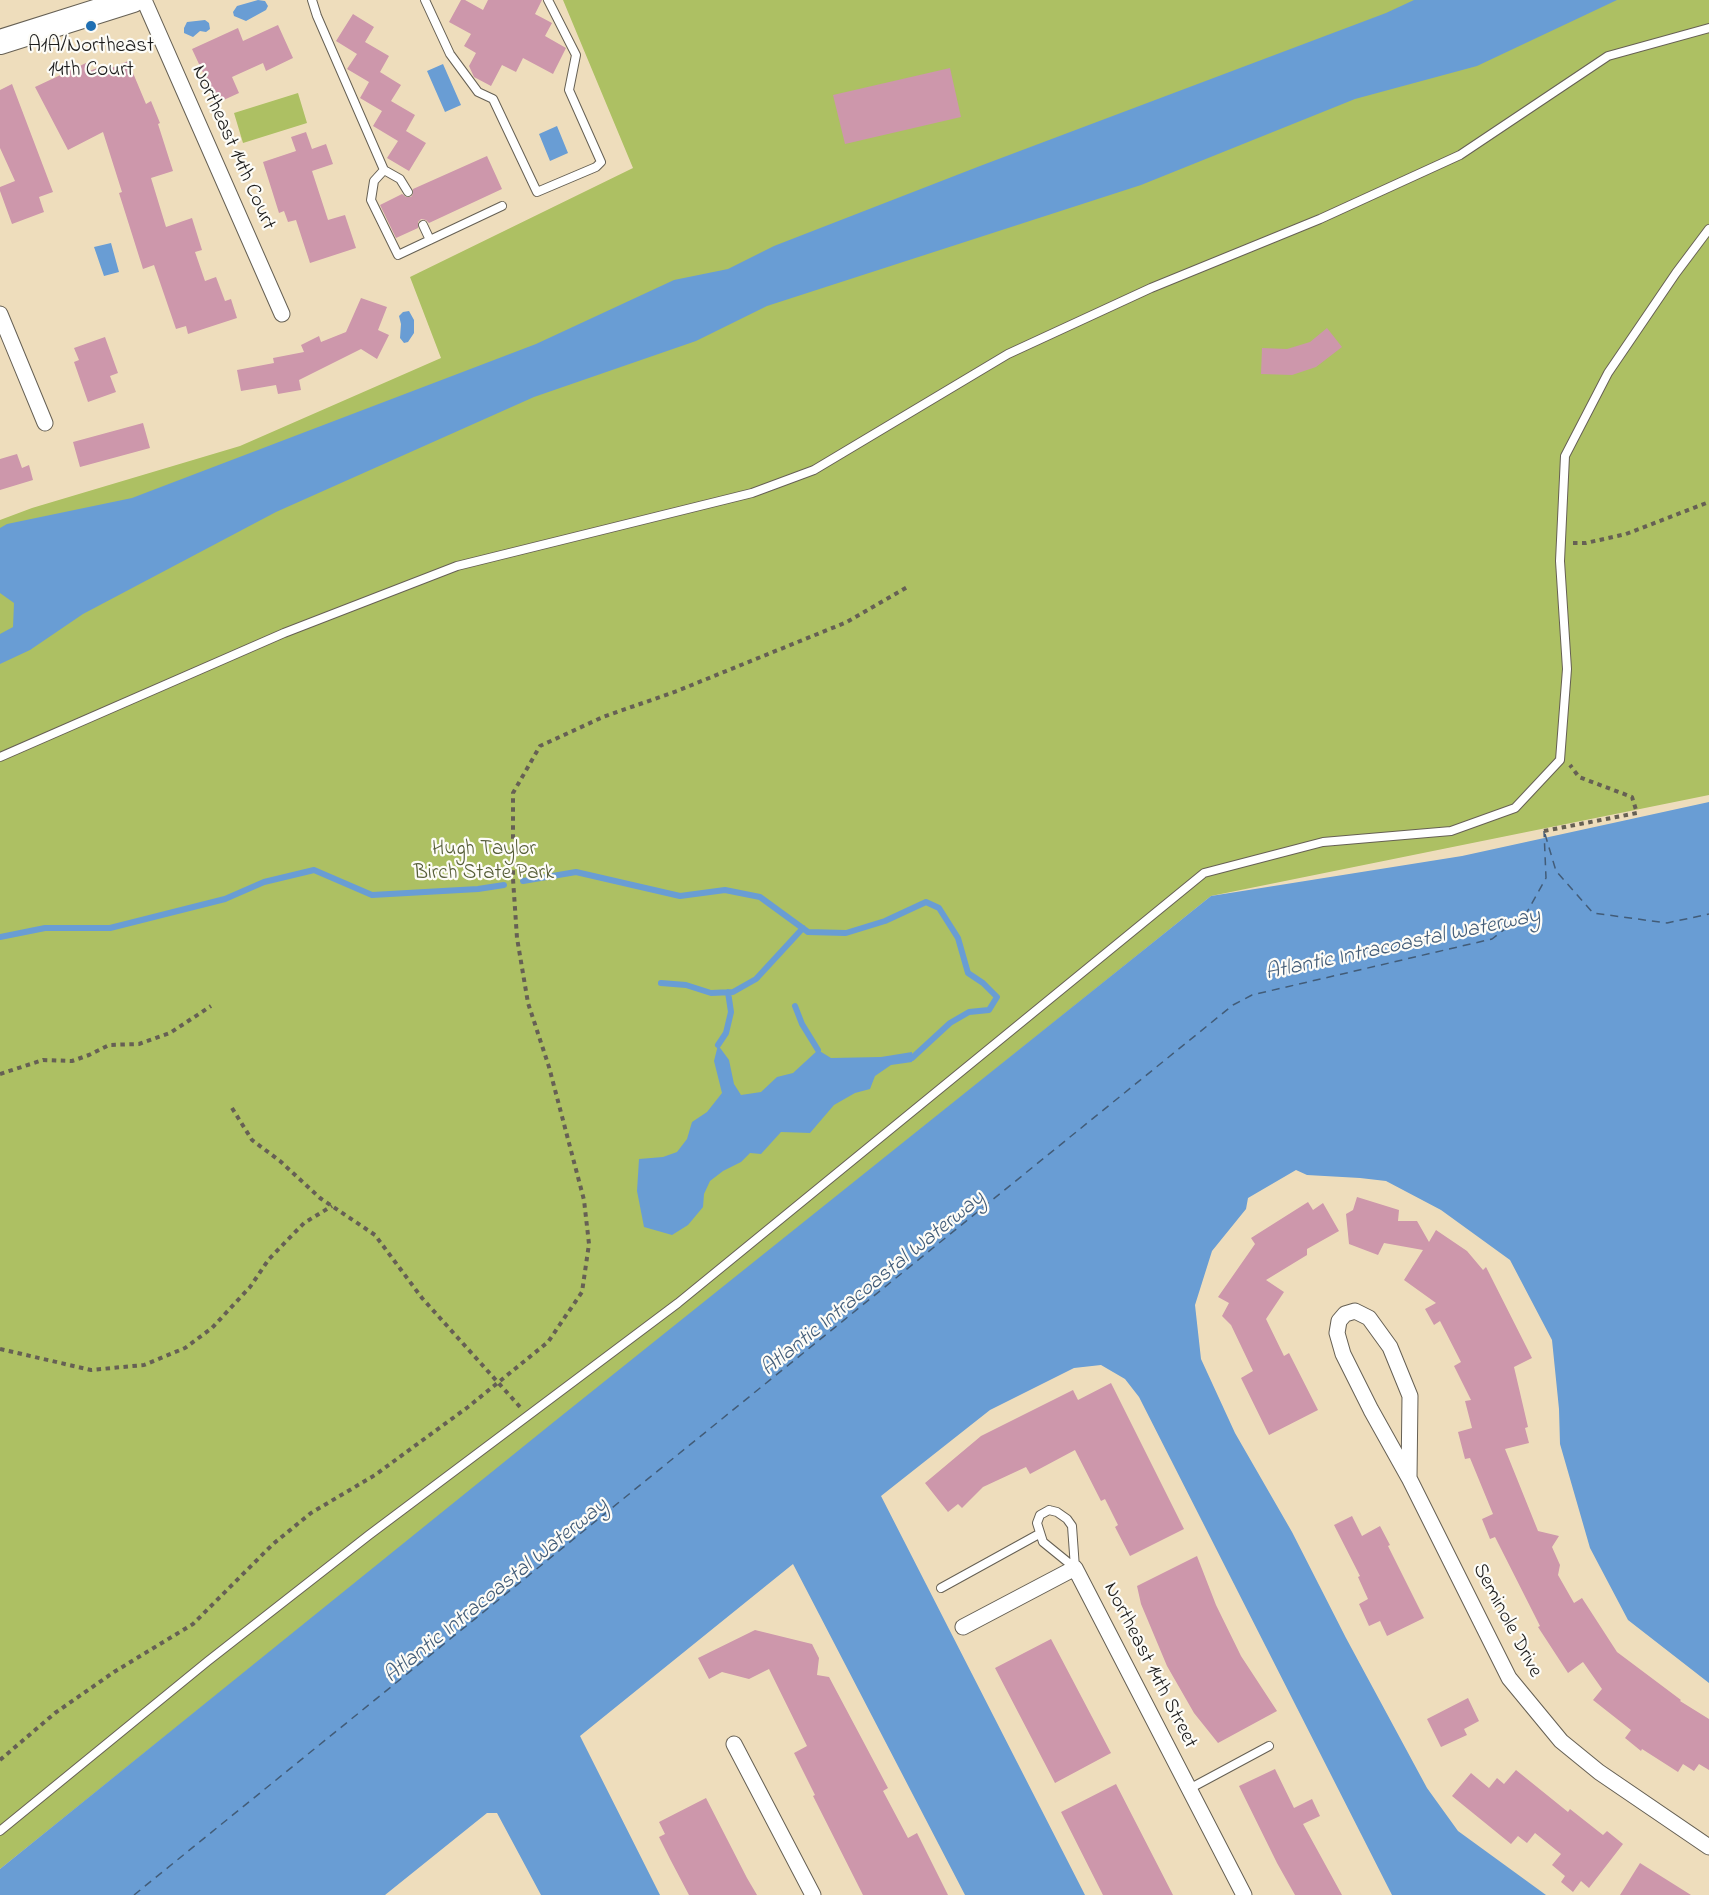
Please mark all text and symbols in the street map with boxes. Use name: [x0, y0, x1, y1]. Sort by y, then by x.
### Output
marker: A1A/Northeast 14th Court: [84, 19, 98, 33]
place label: A1A/Northeast 14th Court: [28, 35, 154, 85]
street label: Northeast 14th Court: [184, 62, 280, 234]
park label: Hugh Taylor Birch State Park: [414, 838, 554, 888]
water label: Atlantic Intracoastal Waterway: [1263, 904, 1543, 988]
water label: Atlantic Intracoastal Waterway: [757, 1187, 991, 1383]
water label: Atlantic Intracoastal Waterway: [380, 1494, 614, 1690]
street label: Seminole Drive: [1465, 1560, 1547, 1682]
street label: Northeast 14th Street: [1096, 1579, 1202, 1753]

